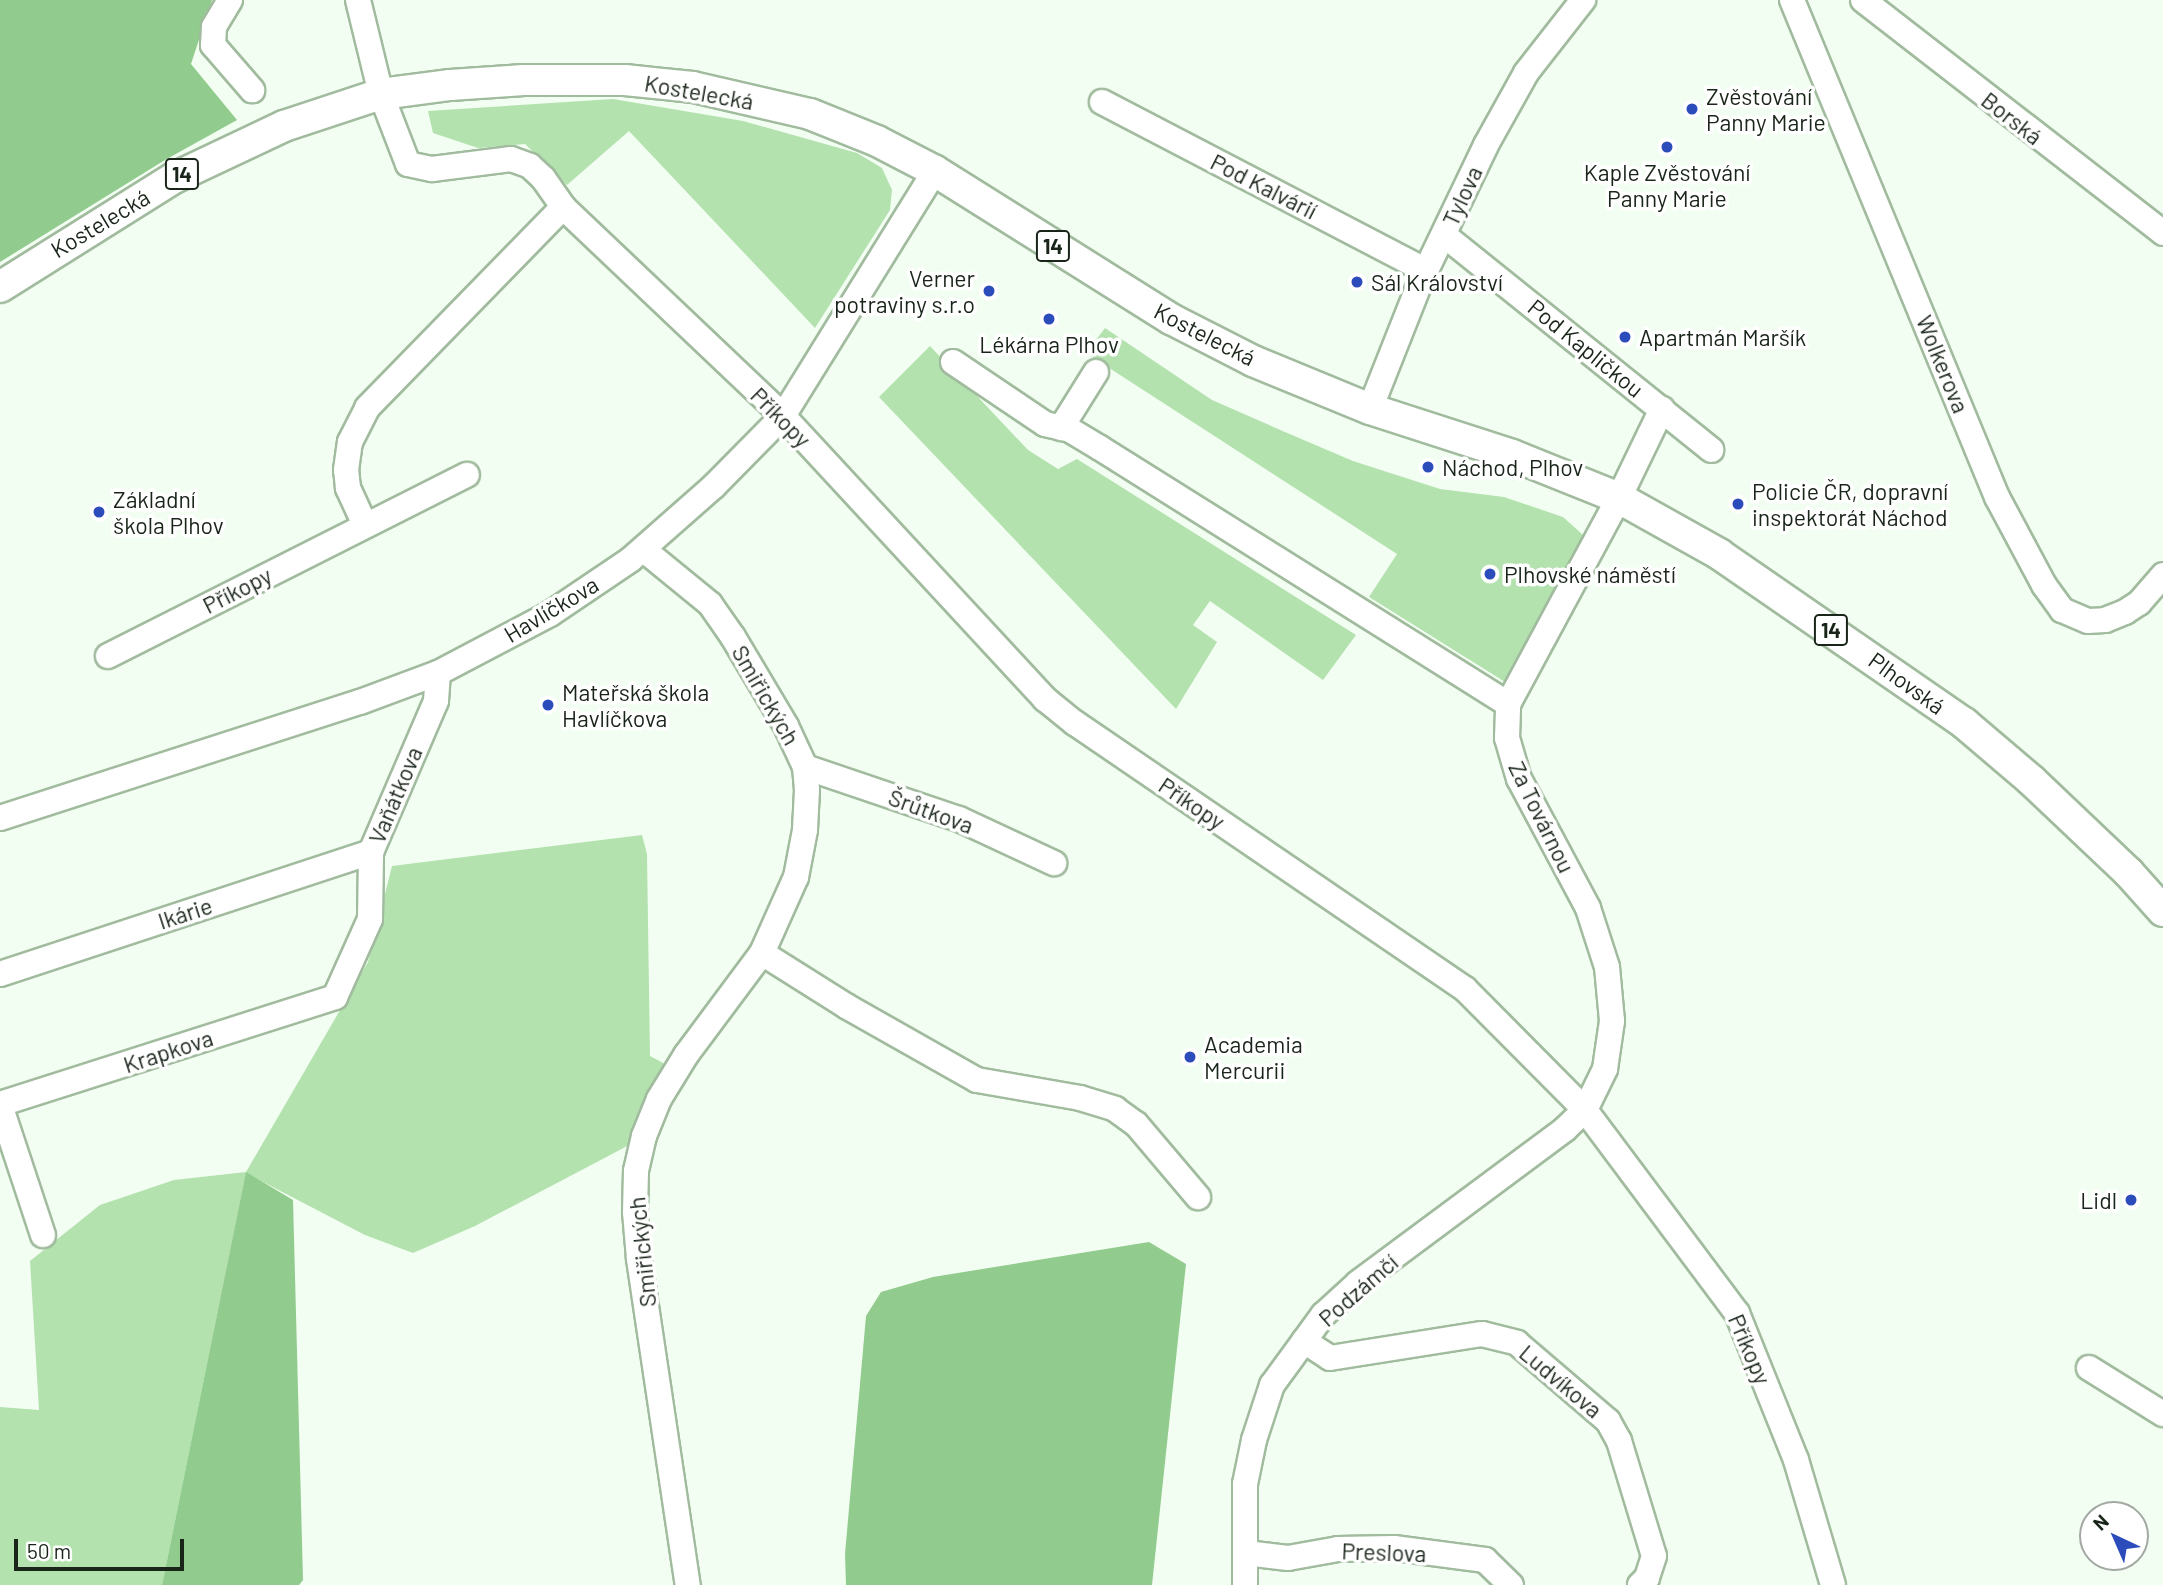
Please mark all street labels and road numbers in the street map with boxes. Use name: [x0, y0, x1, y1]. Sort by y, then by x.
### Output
street label: Kostelecká: [642, 69, 756, 115]
street label: Borská: [1976, 86, 2048, 150]
street label: Pod Kalvárií: [1206, 147, 1322, 225]
road number: 14: [164, 156, 200, 192]
street label: Tylova: [1436, 162, 1488, 230]
street label: Kostelecká: [46, 183, 154, 263]
road number: 14: [1036, 229, 1070, 264]
street label: Pod Kapličkou: [1523, 293, 1649, 403]
street label: Kostelecká: [1150, 297, 1260, 371]
street label: Wolkerova: [1911, 311, 1975, 417]
street label: Příkopy: [745, 381, 817, 453]
street label: Příkopy: [198, 561, 276, 619]
street label: Havlíčkova: [499, 570, 603, 648]
road number: 14: [1814, 612, 1848, 648]
street label: Smiřických: [726, 640, 806, 750]
street label: Plhovská: [1863, 646, 1951, 720]
street label: Vaňátkova: [362, 743, 428, 847]
street label: Za Továrnou: [1503, 757, 1581, 877]
street label: Příkopy: [1154, 771, 1230, 835]
street label: Šrůtkova: [885, 783, 977, 839]
street label: Ikárie: [154, 891, 216, 935]
street label: Krapkova: [120, 1024, 216, 1078]
street label: Smiřických: [622, 1196, 662, 1308]
street label: Podzámčí: [1313, 1248, 1403, 1332]
street label: Příkopy: [1723, 1310, 1777, 1388]
street label: Ludvíkova: [1514, 1339, 1608, 1423]
street label: Preslova: [1341, 1537, 1427, 1567]

